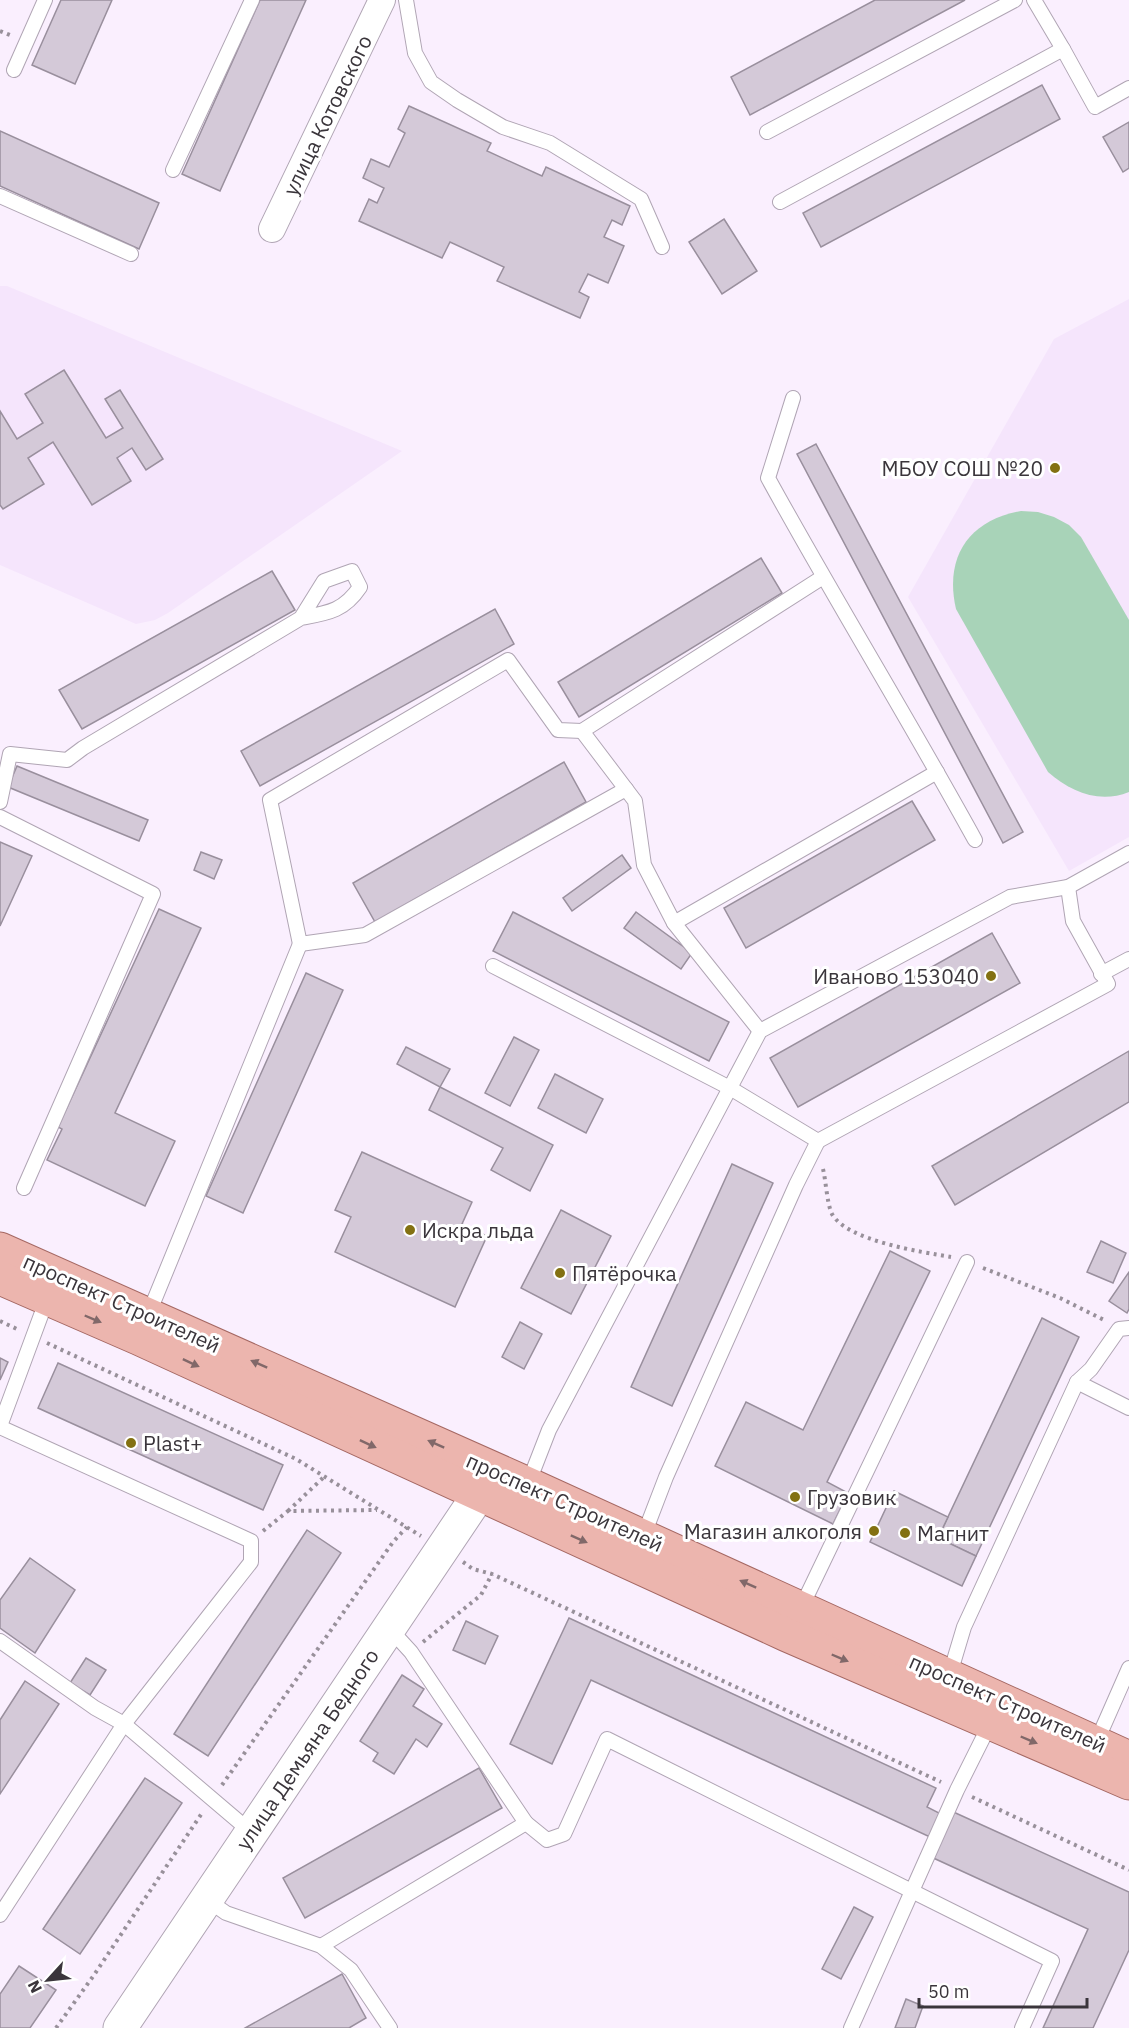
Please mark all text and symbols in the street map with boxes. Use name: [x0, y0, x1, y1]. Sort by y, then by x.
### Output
street label: улица Котовского: [276, 30, 378, 200]
place label: МБОУ СОШ №20: [881, 454, 1043, 482]
marker: МБОУ СОШ №20: [1048, 461, 1062, 475]
place label: Иваново 153040: [813, 962, 979, 990]
marker: Иваново 153040: [984, 969, 998, 983]
place label: Искра льда: [422, 1216, 534, 1244]
marker: Искра льда: [403, 1223, 417, 1237]
street label: проспект Строителей: [19, 1247, 225, 1359]
place label: Пятёрочка: [572, 1259, 677, 1287]
marker: Пятёрочка: [553, 1266, 567, 1280]
one-way arrow: [84, 1314, 102, 1324]
one-way arrow: [182, 1358, 199, 1367]
one-way arrow: [250, 1359, 267, 1368]
place label: Plast+: [143, 1429, 203, 1457]
marker: Plast+: [124, 1436, 138, 1450]
one-way arrow: [360, 1439, 377, 1448]
one-way arrow: [427, 1439, 445, 1449]
street label: проспект Строителей: [462, 1446, 668, 1558]
place label: Грузовик: [807, 1483, 897, 1511]
marker: Грузовик: [788, 1490, 802, 1504]
place label: Магазин алкоголя: [684, 1517, 862, 1545]
place label: Магнит: [917, 1519, 989, 1547]
marker: Магазин алкоголя: [867, 1524, 881, 1538]
marker: Магнит: [898, 1526, 912, 1540]
one-way arrow: [570, 1534, 588, 1544]
one-way arrow: [738, 1579, 756, 1589]
street label: улица Демьяна Бедного: [229, 1643, 385, 1855]
street label: проспект Строителей: [905, 1647, 1111, 1759]
one-way arrow: [832, 1654, 849, 1663]
one-way arrow: [1020, 1735, 1038, 1745]
north arrow: [18, 1950, 78, 2010]
scale bar: [919, 1971, 1087, 2009]
text: N: [23, 1977, 46, 1997]
text: 50 m: [928, 1980, 970, 2003]

